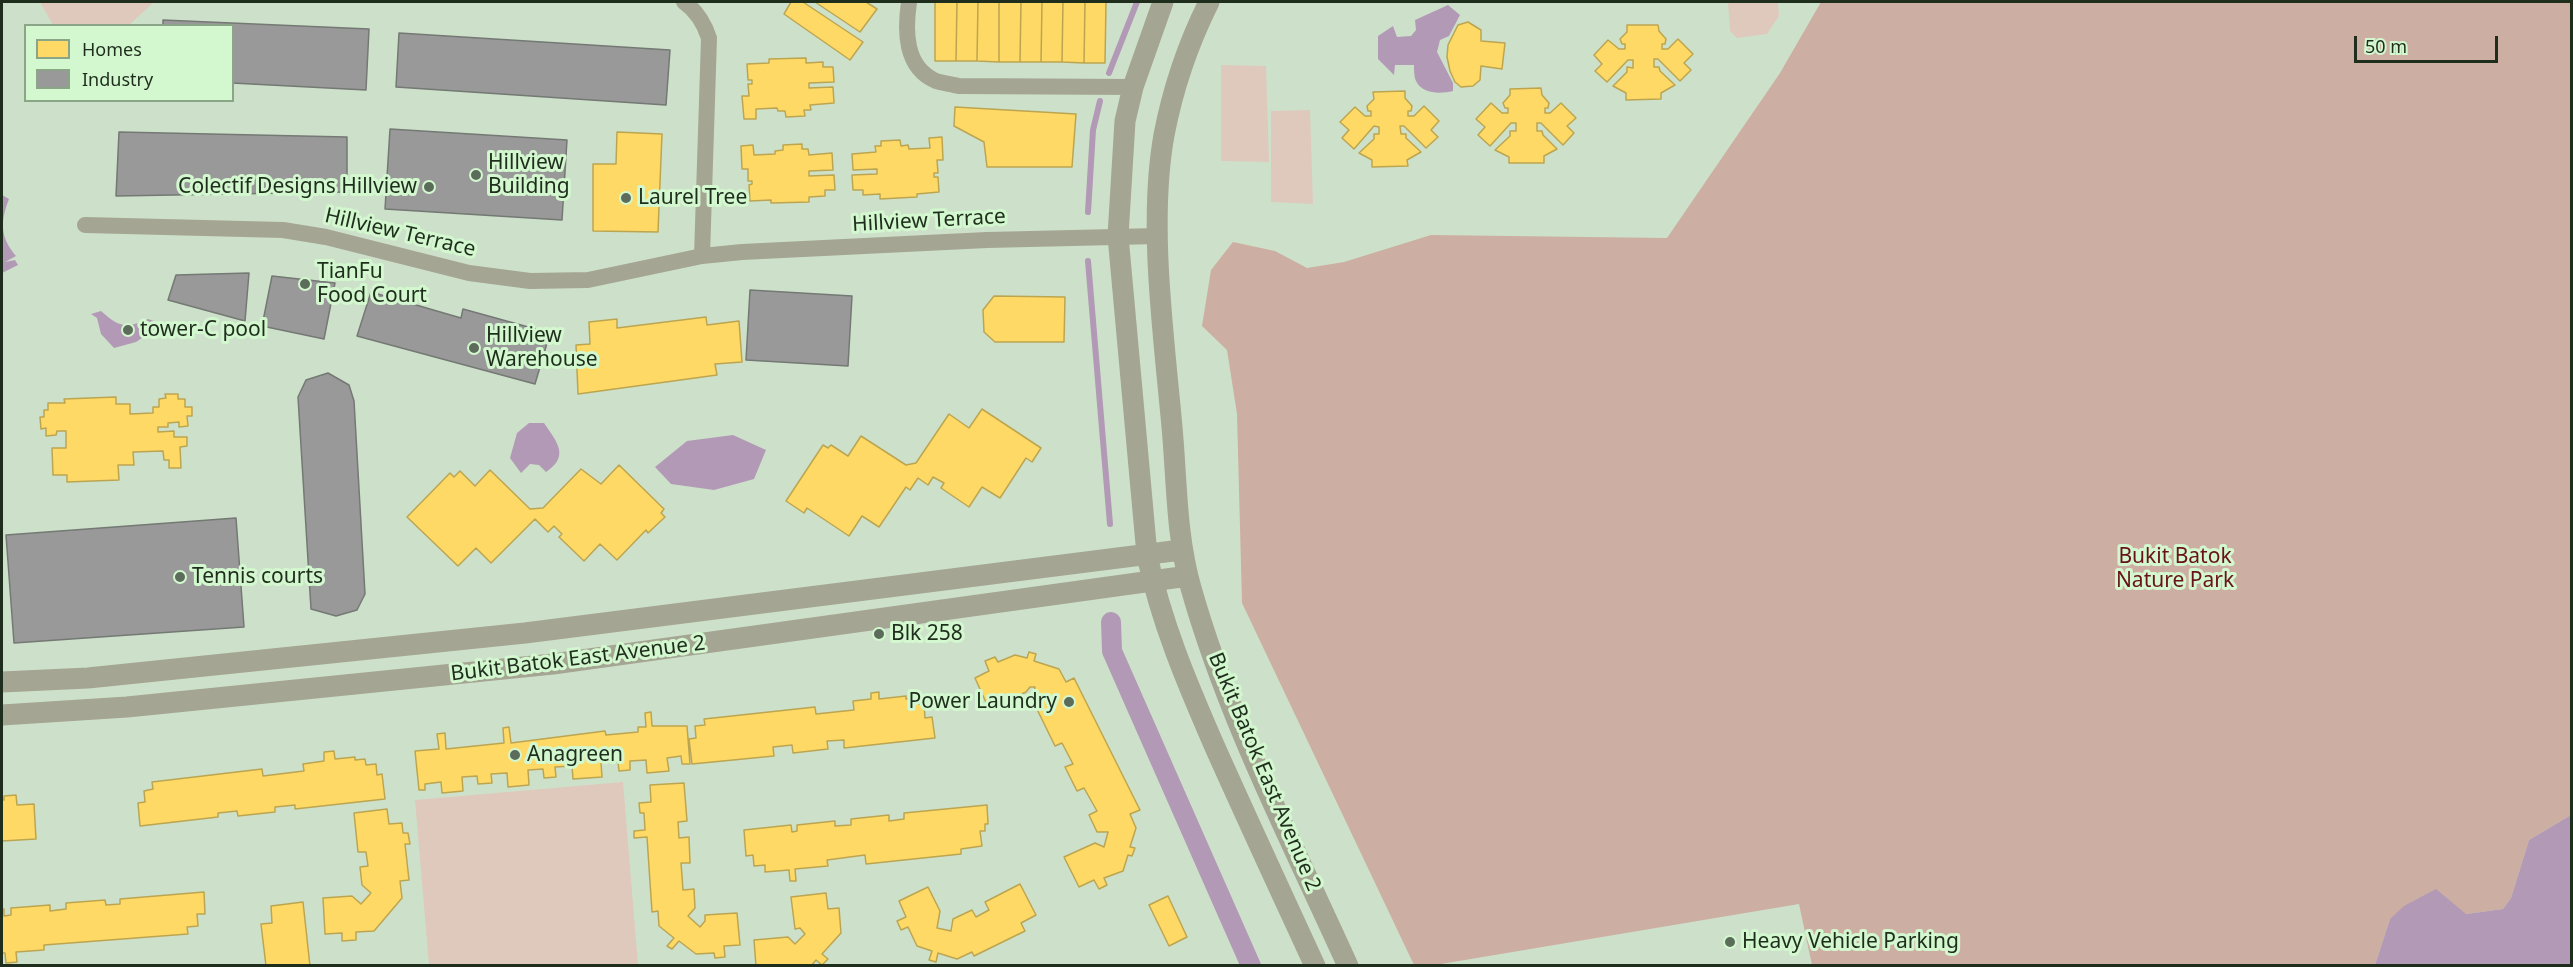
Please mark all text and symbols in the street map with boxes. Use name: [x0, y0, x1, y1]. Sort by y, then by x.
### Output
legend: [24, 24, 234, 102]
scale bar: [2357, 24, 2501, 62]
text: 50 m: [2365, 34, 2407, 58]
text: Homes: [82, 37, 142, 61]
text: Industry: [82, 67, 153, 91]
place label: Hillview Building: [488, 150, 570, 200]
marker: Hillview Building: [469, 168, 483, 182]
place label: Colectif Designs Hillview: [178, 174, 417, 200]
marker: Colectif Designs Hillview: [422, 180, 436, 194]
place label: Laurel Tree: [638, 185, 747, 211]
marker: Laurel Tree: [619, 191, 633, 205]
street label: Hillview Terrace: [322, 203, 478, 263]
street label: Hillview Terrace: [851, 204, 1007, 238]
place label: TianFu Food Court: [317, 259, 427, 309]
marker: TianFu Food Court: [298, 277, 312, 291]
place label: tower-C pool: [140, 317, 266, 343]
marker: tower-C pool: [121, 323, 135, 337]
place label: Hillview Warehouse: [486, 323, 598, 373]
marker: Hillview Warehouse: [467, 341, 481, 355]
park label: Bukit Batok Nature Park: [2116, 544, 2234, 594]
place label: Tennis courts: [192, 564, 323, 590]
marker: Tennis courts: [173, 570, 187, 584]
place label: Blk 258: [891, 621, 963, 647]
marker: Blk 258: [872, 627, 886, 641]
street label: Bukit Batok East Avenue 2: [449, 631, 707, 687]
street label: Bukit Batok East Avenue 2: [1202, 649, 1326, 895]
place label: Power Laundry: [908, 689, 1057, 715]
marker: Power Laundry: [1062, 695, 1076, 709]
place label: Anagreen: [527, 742, 623, 768]
marker: Anagreen: [508, 748, 522, 762]
place label: Heavy Vehicle Parking: [1742, 929, 1959, 955]
marker: Heavy Vehicle Parking: [1723, 935, 1737, 949]

